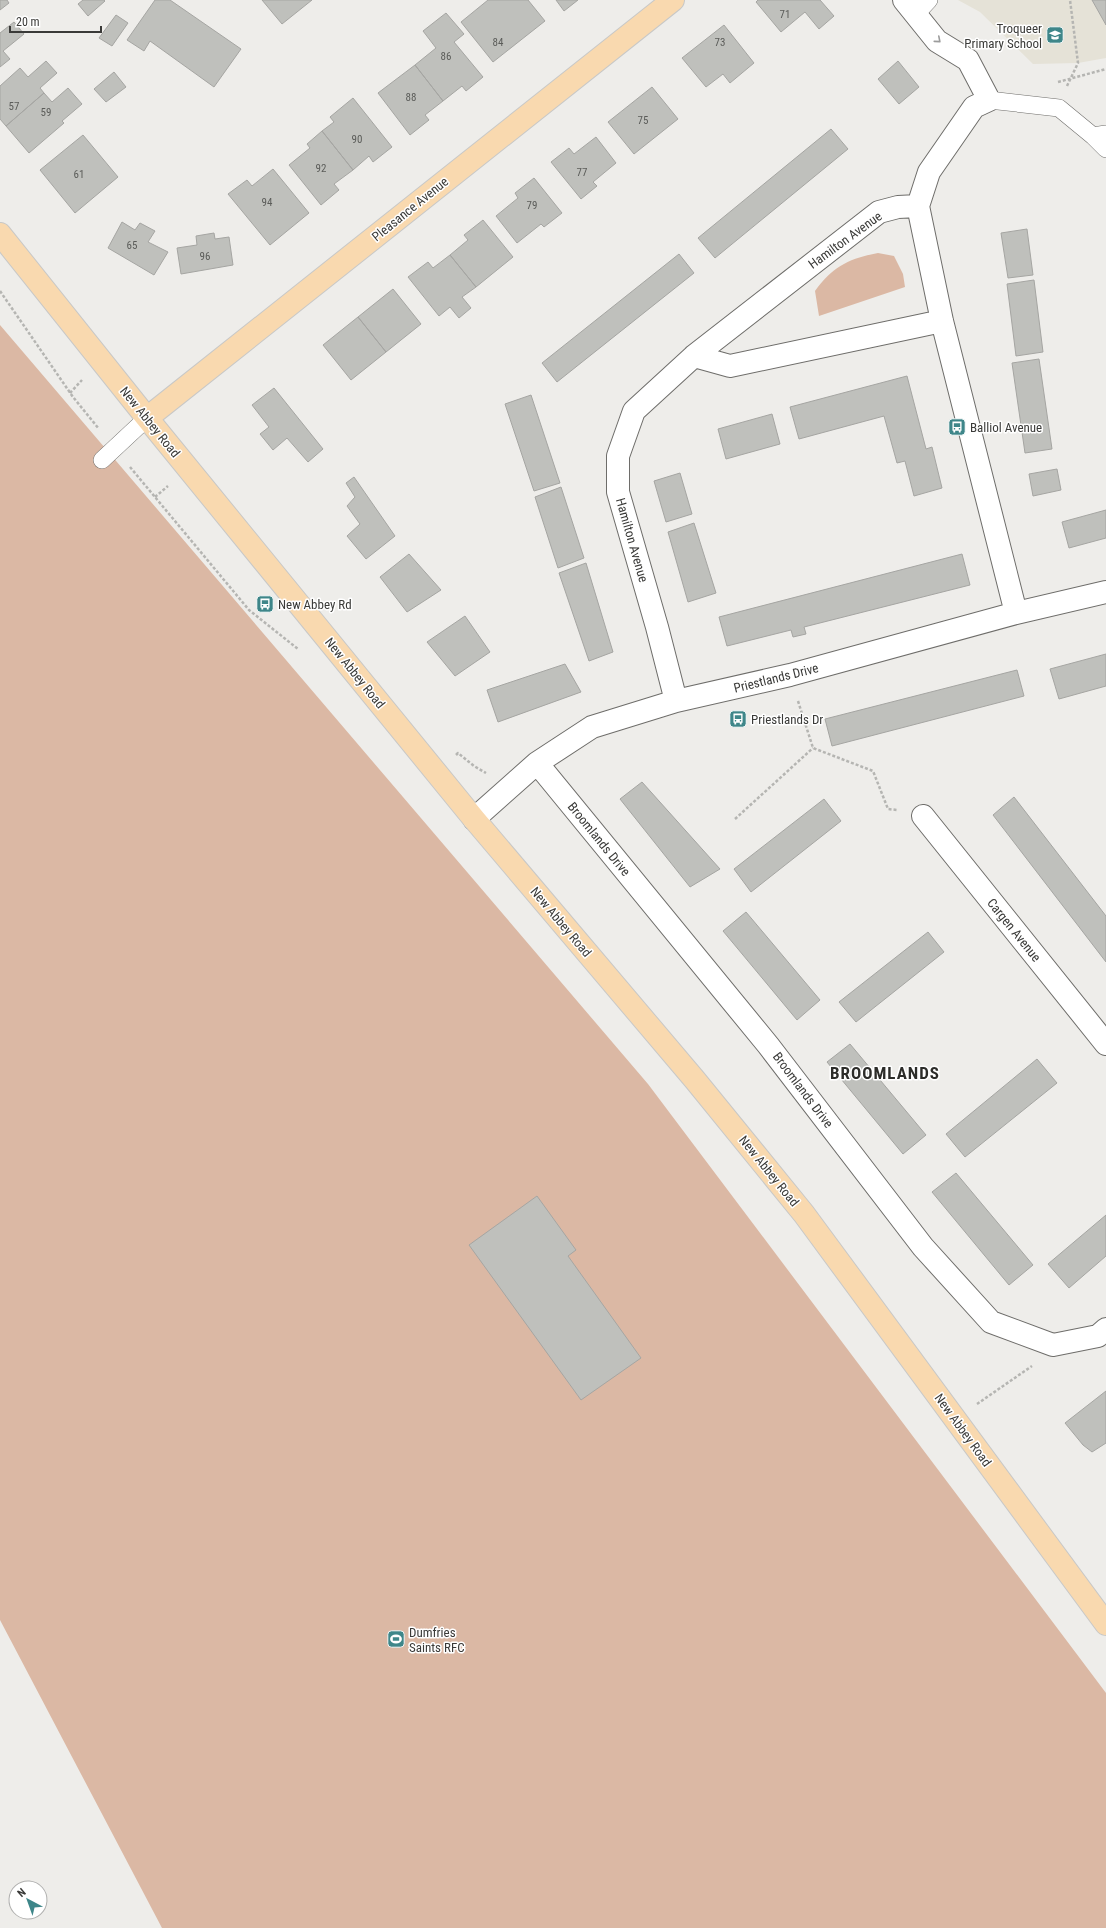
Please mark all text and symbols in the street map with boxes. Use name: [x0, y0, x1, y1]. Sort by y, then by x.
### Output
scale bar: [10, 8, 101, 34]
house number: 71: [780, 8, 790, 21]
text: 20 m: [16, 15, 40, 29]
place label: Troqueer Primary School: [964, 21, 1042, 51]
school or university icon: Troqueer Primary School: [1045, 25, 1065, 45]
house number: 84: [493, 36, 504, 49]
house number: 73: [715, 36, 725, 49]
one-way arrow: [933, 36, 941, 43]
house number: 86: [441, 50, 451, 63]
house number: 88: [406, 91, 416, 104]
house number: 57: [9, 100, 19, 113]
house number: 59: [41, 106, 51, 119]
house number: 75: [638, 114, 648, 127]
house number: 90: [352, 133, 362, 146]
house number: 92: [316, 162, 326, 175]
house number: 77: [577, 166, 587, 179]
house number: 61: [74, 168, 84, 181]
street label: Pleasance Avenue: [369, 174, 451, 244]
house number: 94: [262, 196, 273, 209]
house number: 79: [527, 199, 537, 212]
street label: Hamilton Avenue: [805, 208, 885, 272]
house number: 65: [127, 239, 137, 252]
house number: 96: [200, 250, 210, 263]
street label: New Abbey Road: [117, 384, 183, 460]
bus stop icon: Balliol Avenue: [947, 417, 967, 437]
place label: Balliol Avenue: [970, 420, 1042, 435]
street label: Hamilton Avenue: [613, 496, 651, 584]
bus stop icon: New Abbey Rd: [255, 594, 275, 614]
place label: New Abbey Rd: [278, 597, 352, 612]
street label: New Abbey Road: [322, 635, 388, 711]
street label: Priestlands Drive: [732, 660, 820, 696]
bus stop icon: Priestlands Dr: [728, 709, 748, 729]
place label: Priestlands Dr: [751, 712, 823, 727]
street label: Broomlands Drive: [565, 799, 633, 879]
street label: New Abbey Road: [527, 884, 595, 960]
street label: Cargen Avenue: [984, 895, 1044, 965]
street label: Broomlands Drive: [770, 1049, 836, 1131]
district label: BROOMLANDS: [830, 1063, 940, 1083]
street label: New Abbey Road: [736, 1133, 802, 1209]
street label: New Abbey Road: [932, 1391, 994, 1469]
place label: Dumfries Saints RFC: [409, 1625, 465, 1655]
sports icon: Dumfries Saints RFC: [386, 1629, 406, 1649]
north arrow: [8, 1880, 48, 1920]
text: N: [15, 1886, 29, 1900]

